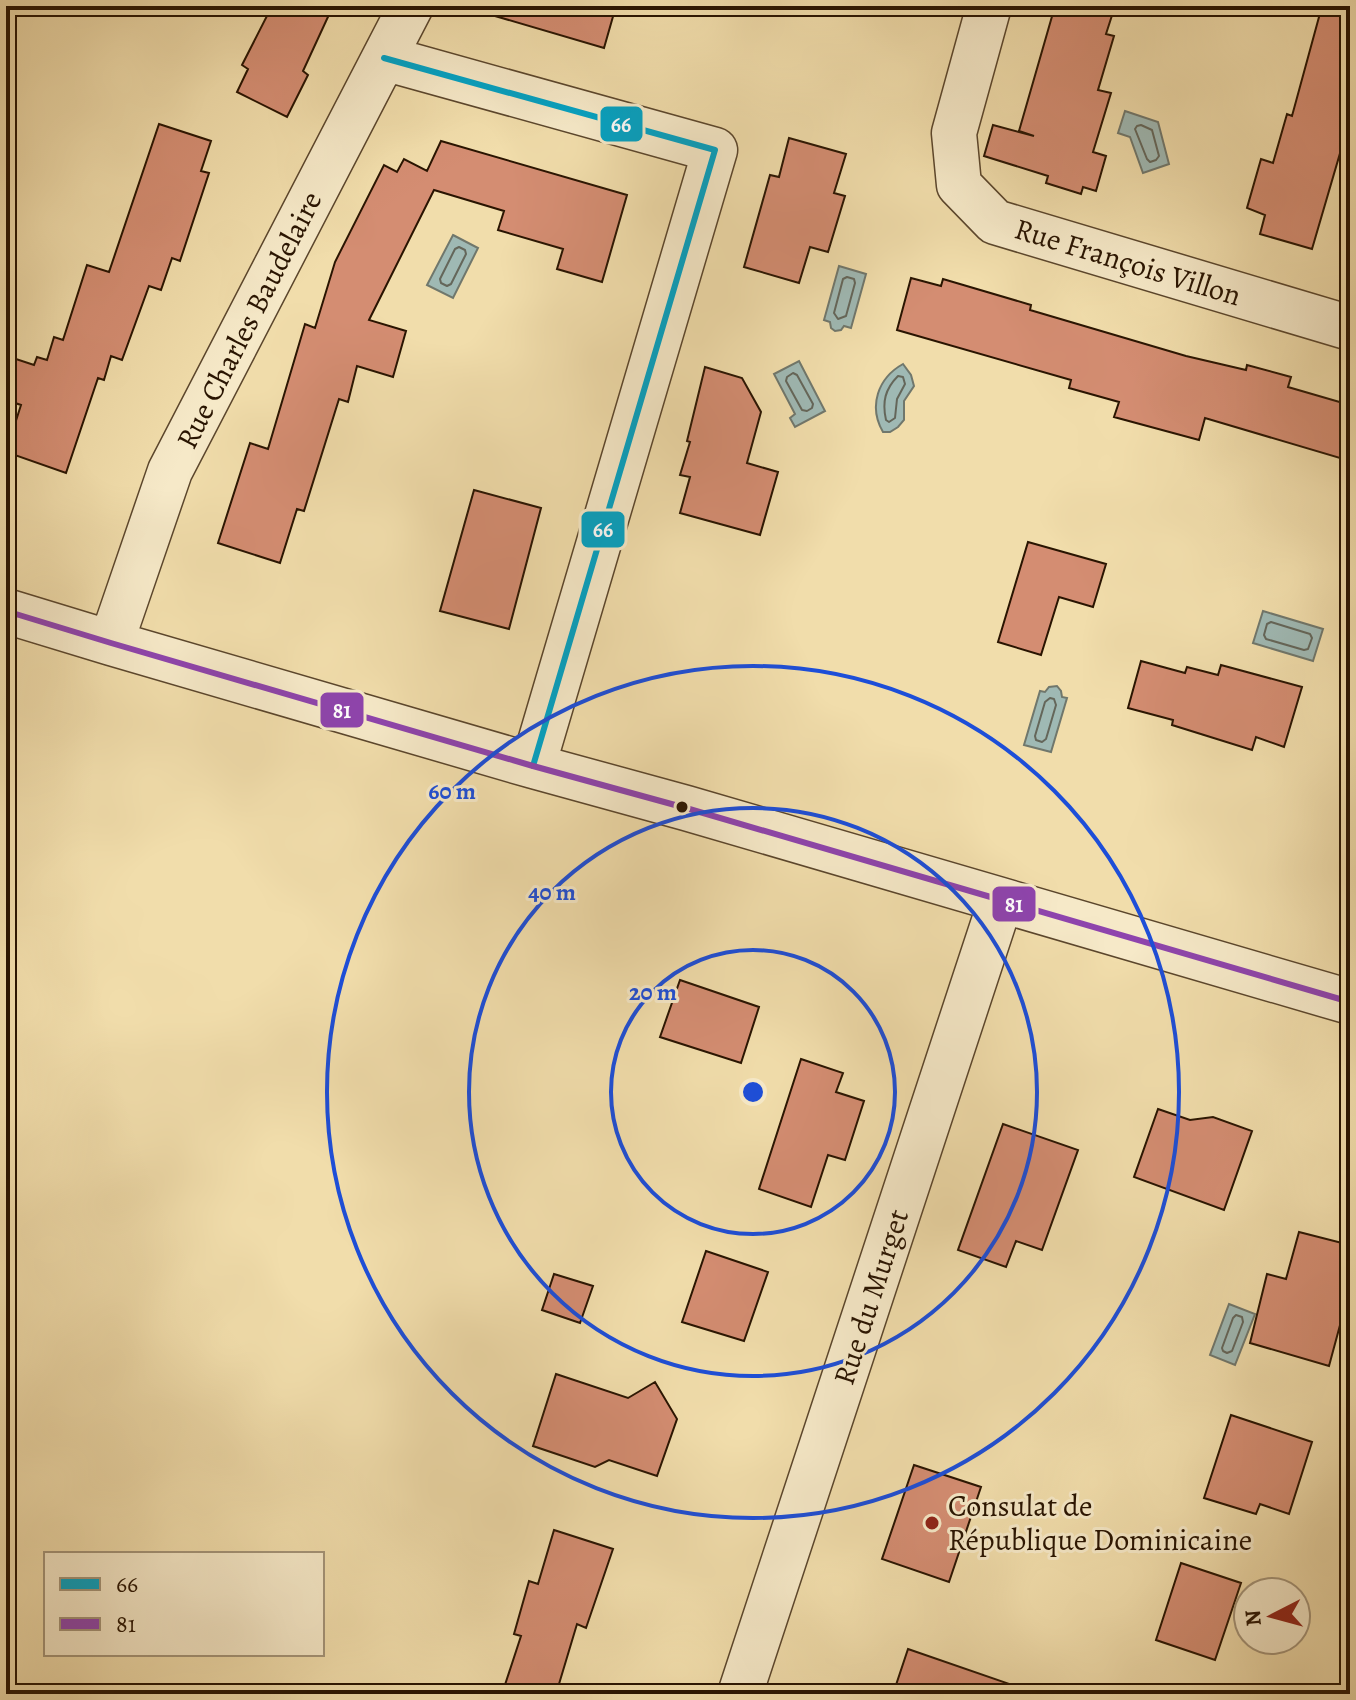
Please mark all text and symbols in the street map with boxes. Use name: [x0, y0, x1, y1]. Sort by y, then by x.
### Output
line badge: 66: [599, 105, 644, 143]
text: 66: [611, 110, 631, 140]
street label: Rue Charles Baudelaire: [167, 184, 331, 456]
street label: Rue François Villon: [1010, 209, 1246, 315]
line badge: 66: [580, 510, 626, 549]
text: 66: [593, 515, 613, 545]
line badge: 81: [319, 691, 365, 729]
text: 81: [333, 696, 351, 726]
text: 60 m: [428, 775, 476, 807]
unlabelled marker: [674, 799, 690, 815]
text: 40 m: [528, 876, 576, 908]
line badge: 81: [991, 885, 1037, 923]
text: 81: [1005, 890, 1023, 920]
text: 20 m: [629, 976, 677, 1008]
centre of rings: [739, 1078, 767, 1106]
street label: Rue du Murget: [824, 1204, 918, 1390]
place label: Consulat de République Dominicaine: [948, 1486, 1252, 1560]
marker: Consulat de République Dominicaine: [923, 1514, 941, 1532]
legend: [44, 1552, 324, 1656]
text: 66: [116, 1568, 138, 1600]
north arrow: [1232, 1576, 1312, 1656]
text: 81: [116, 1608, 136, 1640]
text: N: [1237, 1608, 1269, 1628]

